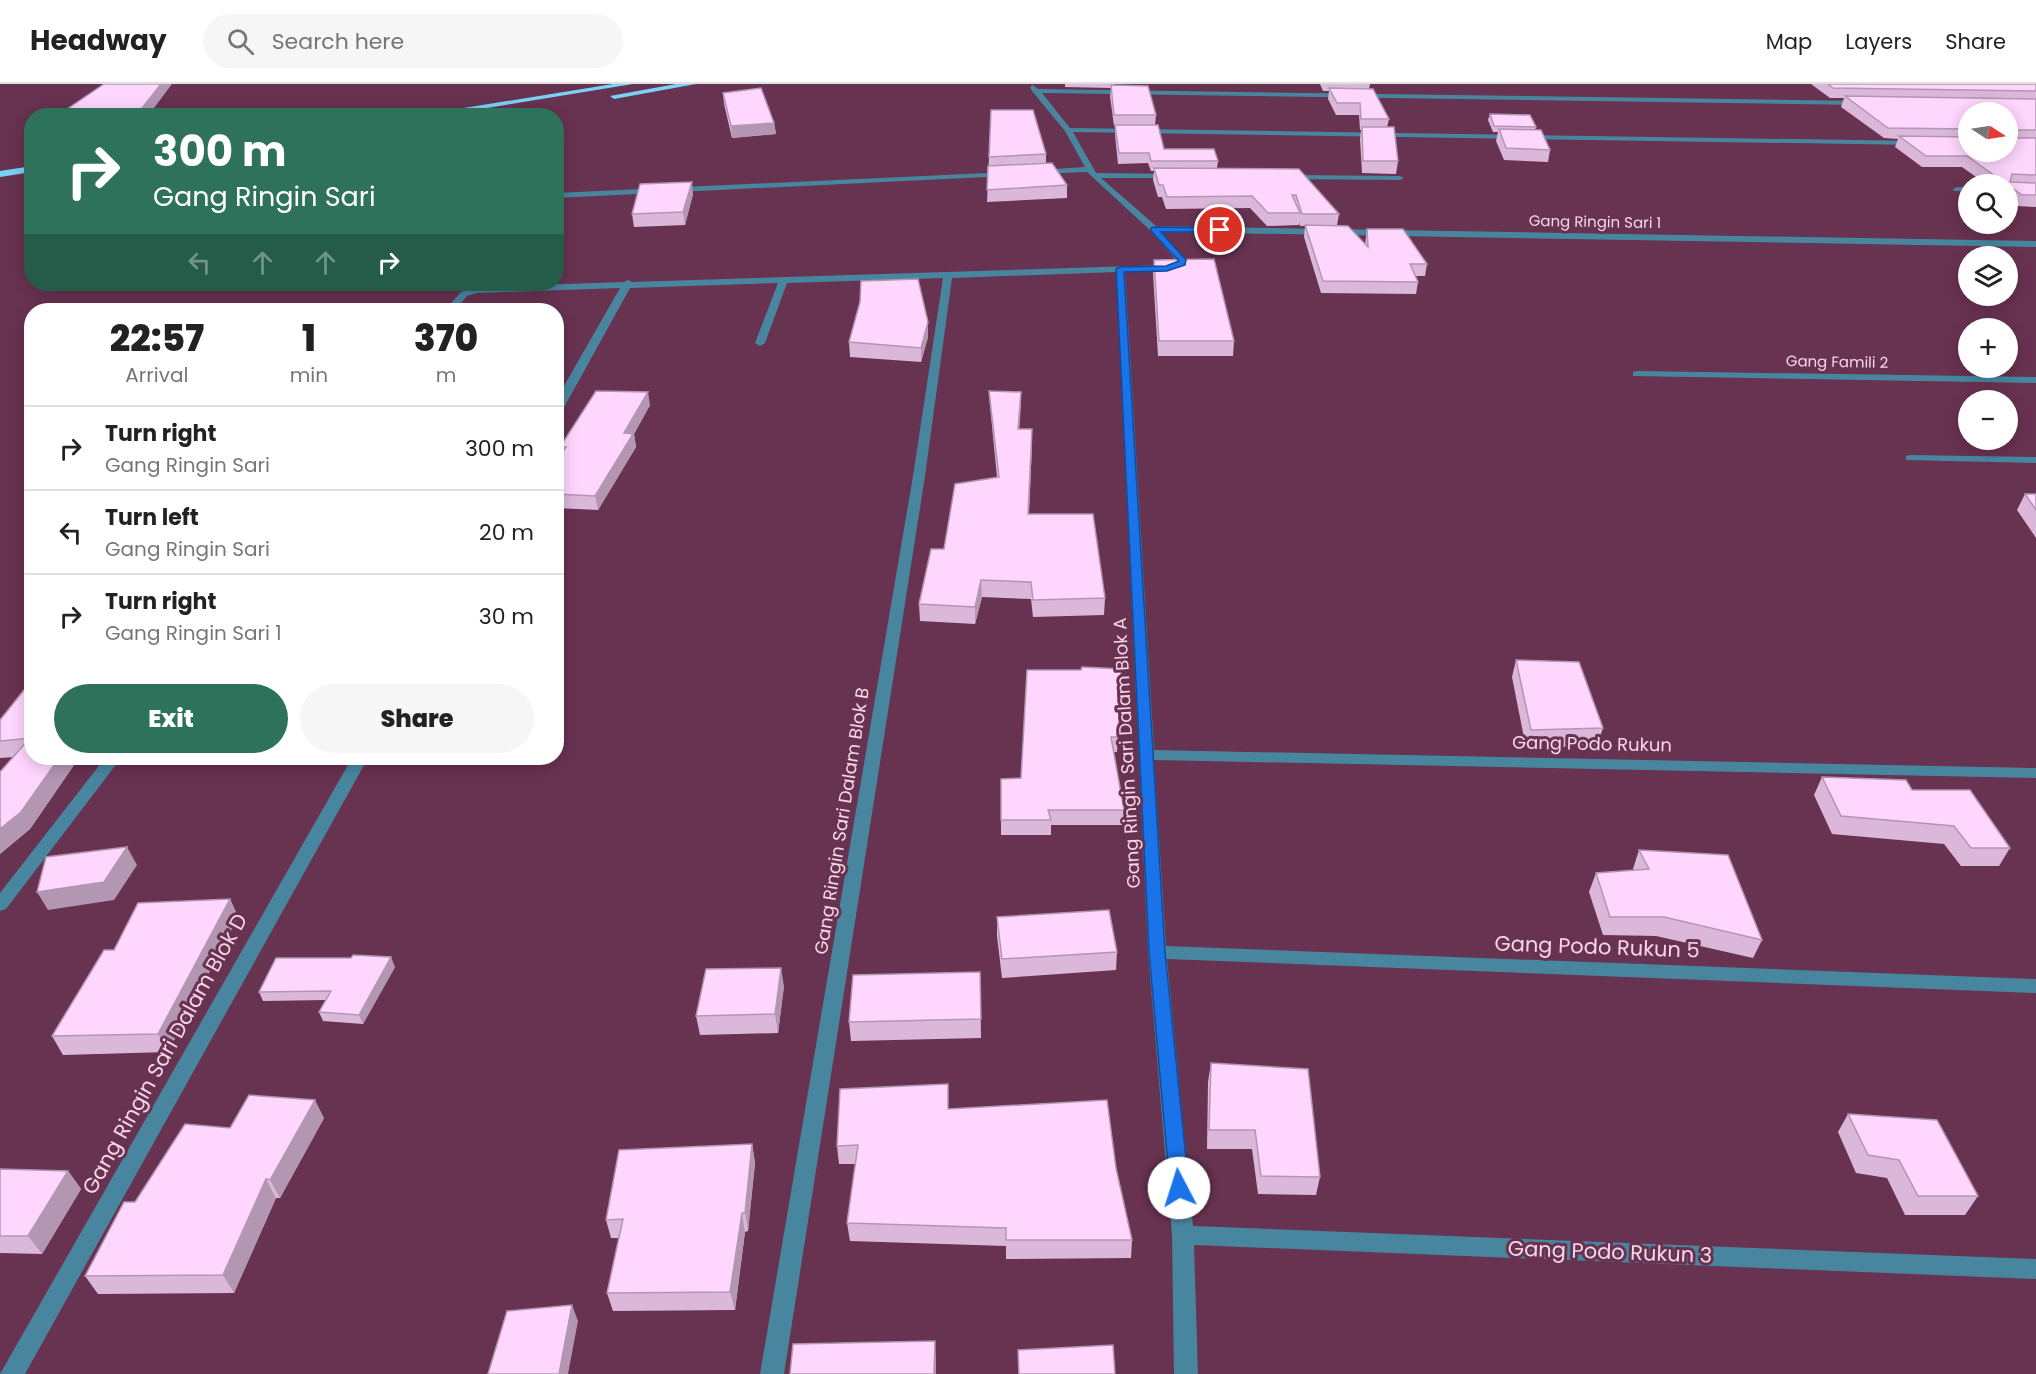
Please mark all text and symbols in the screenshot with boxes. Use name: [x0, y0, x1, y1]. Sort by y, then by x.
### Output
search box: [203, 14, 623, 68]
text: Headway: [30, 21, 167, 60]
icon: search: [224, 25, 257, 58]
text: Search here: [272, 26, 404, 57]
text: Map: [1766, 27, 1812, 56]
text: Layers: [1845, 27, 1912, 56]
text: Share: [1945, 27, 2006, 56]
north arrow: [1958, 102, 2018, 162]
map controls: [1958, 102, 2018, 450]
text: 300 m: [153, 122, 287, 181]
icon: right: [54, 132, 132, 210]
button: search: [1958, 174, 2018, 234]
text: Gang Ringin Sari: [153, 178, 376, 215]
pin: [1194, 204, 1245, 255]
street label: Gang Ringin Sari 1: [1529, 210, 1661, 233]
icon: arrive: [1203, 213, 1236, 246]
icon: left: [183, 246, 216, 279]
icon: ahead: [246, 246, 279, 279]
icon: ahead: [309, 246, 342, 279]
icon: right: [372, 246, 405, 279]
button: layers: [1958, 246, 2018, 306]
text: 22:57: [110, 313, 204, 364]
text: 1: [302, 313, 316, 364]
text: 370: [414, 313, 478, 364]
button: +: [1958, 318, 2018, 378]
street label: Gang Famili 2: [1786, 350, 1888, 373]
text: Arrival: [125, 361, 188, 389]
text: min: [290, 361, 328, 389]
text: m: [436, 361, 456, 389]
button: −: [1958, 390, 2018, 450]
text: Turn right: [105, 418, 216, 449]
icon: right: [54, 432, 87, 465]
text: 300 m: [465, 433, 534, 464]
text: Gang Ringin Sari: [105, 451, 270, 479]
text: Turn left: [105, 502, 199, 533]
icon: left: [54, 516, 87, 549]
text: 20 m: [479, 517, 534, 548]
text: Gang Ringin Sari: [105, 535, 270, 563]
text: Turn right: [105, 586, 216, 617]
icon: right: [54, 600, 87, 633]
text: 30 m: [479, 601, 534, 632]
street label: Gang Ringin Sari Dalam Blok A: [1107, 617, 1146, 889]
text: Gang Ringin Sari 1: [105, 619, 282, 647]
button: Exit: [54, 684, 288, 753]
button: Share: [300, 684, 534, 753]
street label: Gang Ringin Sari Dalam Blok B: [808, 686, 875, 956]
street label: Gang Podo Rukun: [1512, 730, 1672, 757]
street label: Gang Ringin Sari Dalam Blok D: [75, 908, 254, 1199]
street label: Gang Podo Rukun 5: [1494, 928, 1700, 965]
position arrow: [1147, 1156, 1211, 1220]
street label: Gang Podo Rukun 3: [1507, 1233, 1713, 1270]

